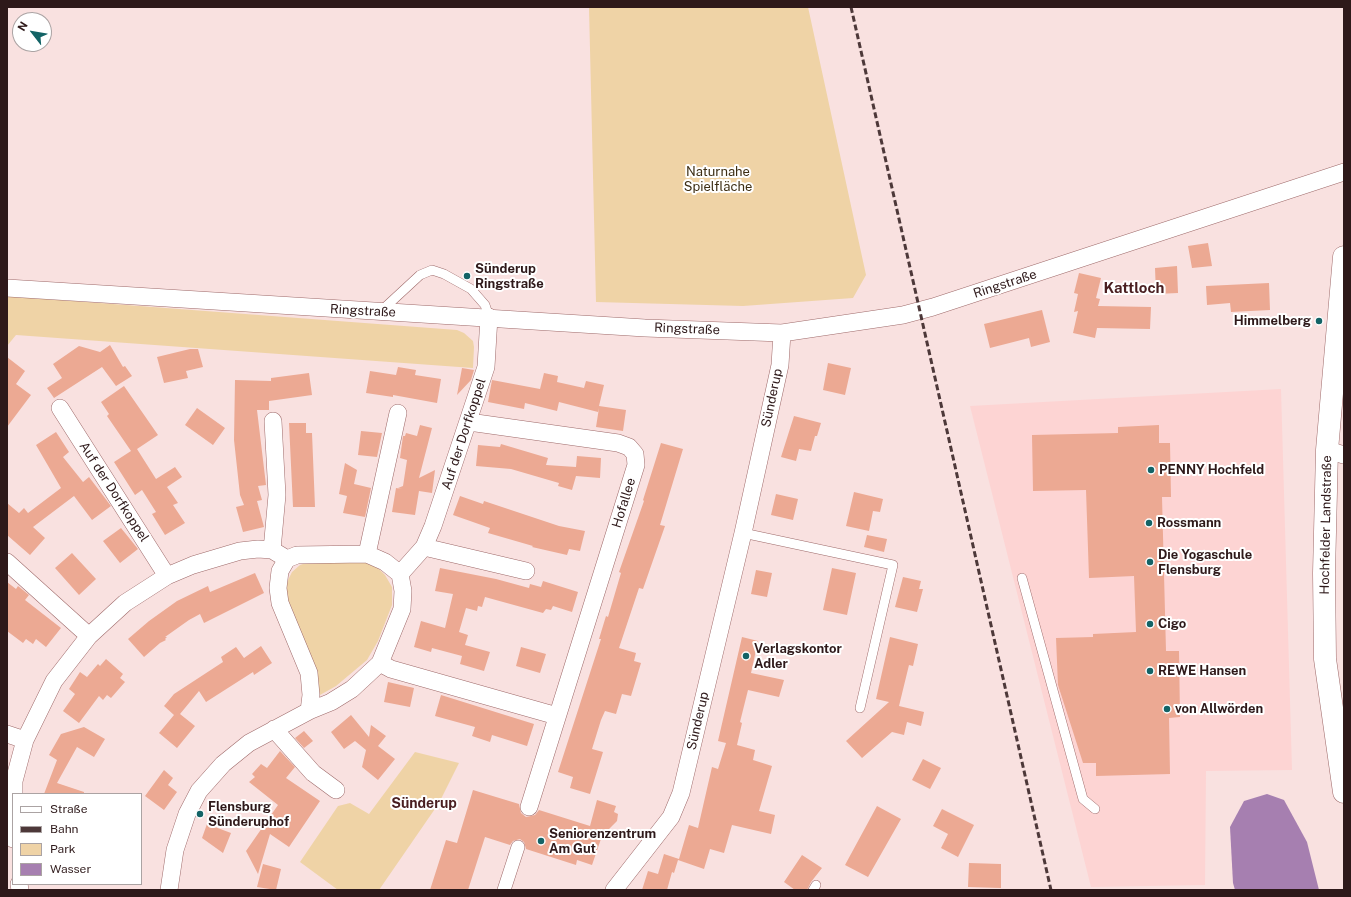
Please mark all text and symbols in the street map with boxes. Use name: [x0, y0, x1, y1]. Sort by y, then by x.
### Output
north arrow: [12, 12, 52, 52]
text: N: [15, 20, 30, 33]
park label: Naturnahe Spielfläche: [684, 164, 752, 195]
place label: Sünderup Ringstraße: [475, 261, 544, 292]
street label: Ringstraße: [971, 266, 1039, 302]
marker: Sünderup Ringstraße: [462, 271, 472, 281]
district label: Kattloch: [1104, 279, 1164, 297]
street label: Ringstraße: [330, 301, 396, 321]
place label: Himmelberg: [1234, 313, 1311, 329]
marker: Himmelberg: [1314, 316, 1324, 326]
street label: Ringstraße: [654, 320, 720, 338]
street label: Sünderup: [758, 367, 786, 429]
street label: Auf der Dorfkoppel: [439, 376, 489, 492]
street label: Auf der Dorfkoppel: [76, 439, 152, 545]
street label: Hochfelder Landstraße: [1317, 455, 1335, 595]
place label: PENNY Hochfeld: [1159, 462, 1264, 478]
marker: PENNY Hochfeld: [1146, 465, 1156, 475]
street label: Hofallee: [609, 476, 639, 530]
place label: Rossmann: [1157, 515, 1221, 531]
marker: Rossmann: [1144, 518, 1154, 528]
place label: Die Yogaschule Flensburg: [1158, 547, 1252, 578]
marker: Die Yogaschule Flensburg: [1145, 557, 1155, 567]
place label: Cigo: [1158, 616, 1186, 632]
marker: Cigo: [1145, 619, 1155, 629]
place label: Verlagskontor Adler: [754, 641, 842, 672]
marker: Verlagskontor Adler: [741, 651, 751, 661]
place label: REWE Hansen: [1158, 663, 1246, 679]
marker: REWE Hansen: [1145, 666, 1155, 676]
street label: Sünderup: [684, 690, 712, 752]
place label: von Allwörden: [1175, 701, 1263, 717]
marker: von Allwörden: [1162, 704, 1172, 714]
legend: [12, 793, 142, 885]
district label: Sünderup: [391, 796, 457, 812]
place label: Flensburg Sünderuphof: [208, 799, 289, 830]
text: Straße: [50, 802, 87, 816]
marker: Flensburg Sünderuphof: [195, 809, 205, 819]
text: Bahn: [50, 822, 79, 836]
place label: Seniorenzentrum Am Gut: [549, 826, 656, 857]
marker: Seniorenzentrum Am Gut: [536, 836, 546, 846]
text: Park: [50, 842, 76, 856]
text: Wasser: [50, 862, 91, 876]

